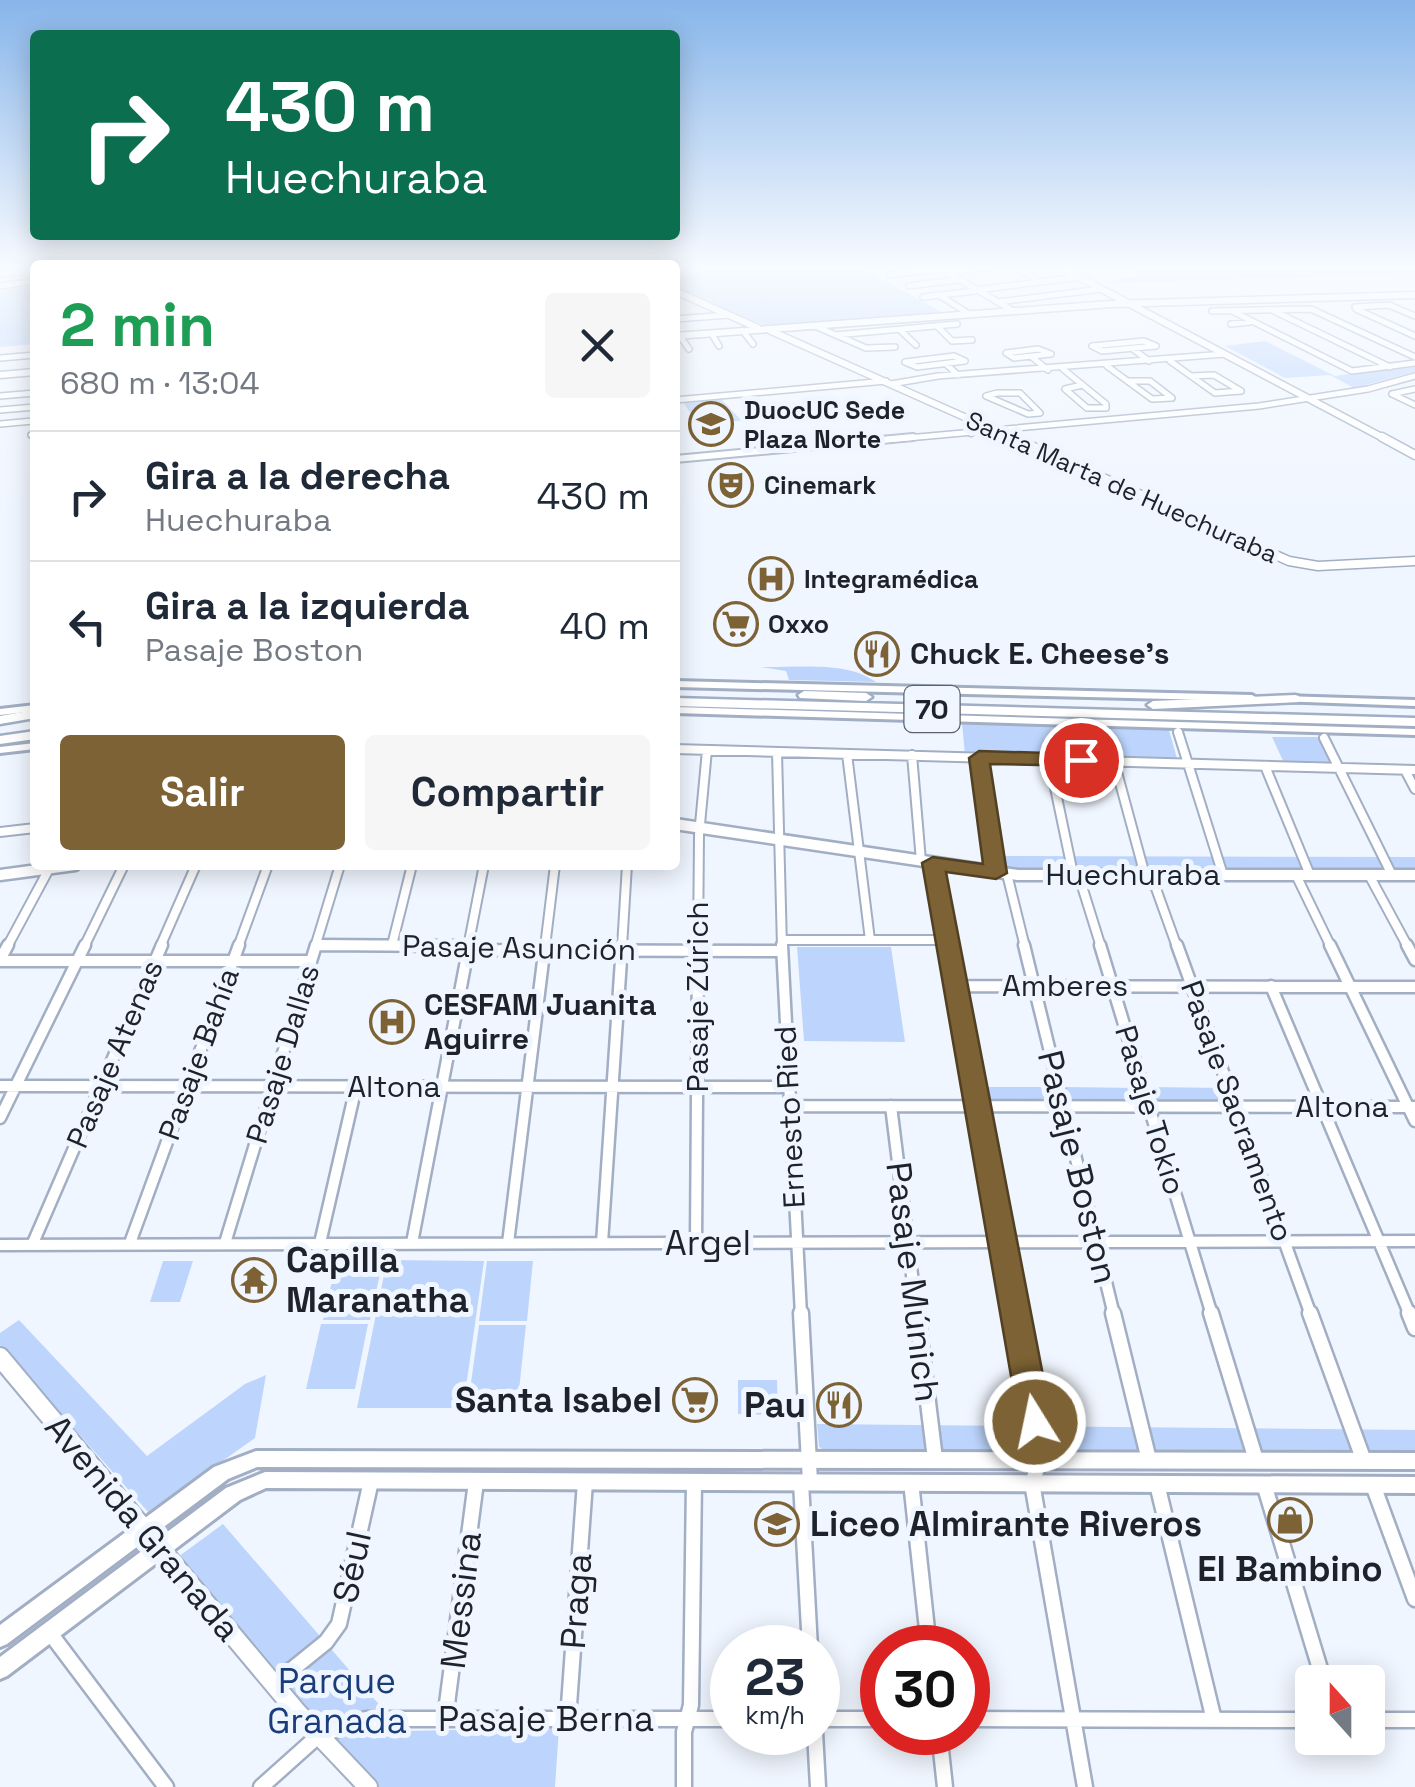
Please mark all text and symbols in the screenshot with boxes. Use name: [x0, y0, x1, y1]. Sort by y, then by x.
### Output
text: 430 m: [225, 62, 435, 151]
icon: right: [60, 70, 190, 200]
text: Huechuraba: [225, 149, 487, 206]
text: 2 min: [60, 287, 215, 364]
button: close: [545, 293, 650, 398]
text: 680 m · 13:04: [60, 363, 260, 403]
place label: DuocUC Sede Plaza Norte: [744, 394, 905, 455]
school or university icon: DuocUC Sede Plaza Norte: [688, 401, 734, 447]
street label: Santa Marta de Huechuraba: [961, 404, 1283, 570]
text: Gira a la derecha: [145, 452, 450, 500]
theatre icon: Cinemark: [708, 462, 754, 508]
icon: right: [60, 469, 115, 524]
place label: Cinemark: [764, 469, 876, 501]
text: 430 m: [536, 472, 650, 520]
text: Huechuraba: [145, 500, 332, 540]
hospital icon: Integramédica: [748, 556, 794, 602]
place label: Integramédica: [804, 563, 979, 595]
text: Gira a la izquierda: [145, 582, 470, 630]
icon: left: [60, 599, 115, 654]
supermarket icon: Oxxo: [713, 601, 759, 647]
text: 40 m: [559, 602, 650, 650]
place label: Oxxo: [768, 608, 829, 640]
text: Pasaje Boston: [145, 630, 363, 670]
restaurant icon: Chuck E. Cheese's: [854, 631, 900, 677]
place label: Chuck E. Cheese's: [910, 634, 1169, 673]
road number: 70: [904, 686, 960, 732]
pin: [1039, 718, 1124, 803]
icon: arrive: [1054, 733, 1109, 788]
button: Salir: [60, 735, 345, 850]
button: Compartir: [365, 735, 650, 850]
street label: Huechuraba: [1046, 855, 1220, 894]
street label: Pasaje Zúrich: [678, 901, 717, 1093]
street label: Pasaje Asunción: [402, 926, 636, 969]
street label: Pasaje Atenas: [57, 954, 172, 1154]
street label: Pasaje Dallas: [237, 959, 328, 1148]
street label: Pasaje Bahía: [149, 962, 248, 1145]
street label: Amberes: [1002, 966, 1128, 1005]
street label: Pasaje Sacramento: [1172, 975, 1303, 1247]
place label: CESFAM Juanita Aguirre: [424, 985, 657, 1058]
hospital icon: CESFAM Juanita Aguirre: [369, 999, 415, 1045]
street label: Pasaje Tokio: [1106, 1020, 1195, 1199]
street label: Ernesto Ried: [765, 1025, 814, 1209]
street label: Pasaje Boston: [1028, 1046, 1128, 1288]
street label: Altona: [347, 1067, 441, 1106]
street label: Altona: [1295, 1087, 1389, 1126]
street label: Pasaje Múnich: [876, 1159, 950, 1405]
street label: Argel: [665, 1221, 751, 1265]
place label: Capilla Maranatha: [286, 1238, 469, 1322]
temple icon: Capilla Maranatha: [231, 1257, 277, 1303]
position arrow: [983, 1370, 1087, 1474]
supermarket icon: Santa Isabel: [672, 1377, 718, 1423]
place label: Santa Isabel: [455, 1378, 662, 1422]
restaurant icon: Pau: [816, 1382, 862, 1428]
place label: Pau: [744, 1383, 806, 1427]
street label: Avenida Granada: [36, 1406, 250, 1650]
shop icon: El Bambino: [1267, 1497, 1313, 1543]
school or university icon: Liceo Almirante Riveros: [754, 1501, 800, 1547]
place label: Liceo Almirante Riveros: [810, 1502, 1202, 1546]
street label: Séul: [323, 1527, 381, 1607]
street label: Messina: [431, 1529, 491, 1671]
place label: El Bambino: [1197, 1547, 1383, 1591]
street label: Praga: [551, 1552, 601, 1650]
speed limit sign: 30: [860, 1625, 990, 1755]
text: 23: [745, 1646, 805, 1710]
park label: Parque Granada: [267, 1659, 407, 1743]
north arrow: [1295, 1665, 1385, 1755]
map controls: [1295, 1665, 1385, 1755]
street label: Pasaje Berna: [438, 1697, 654, 1741]
text: km/h: [745, 1699, 805, 1731]

